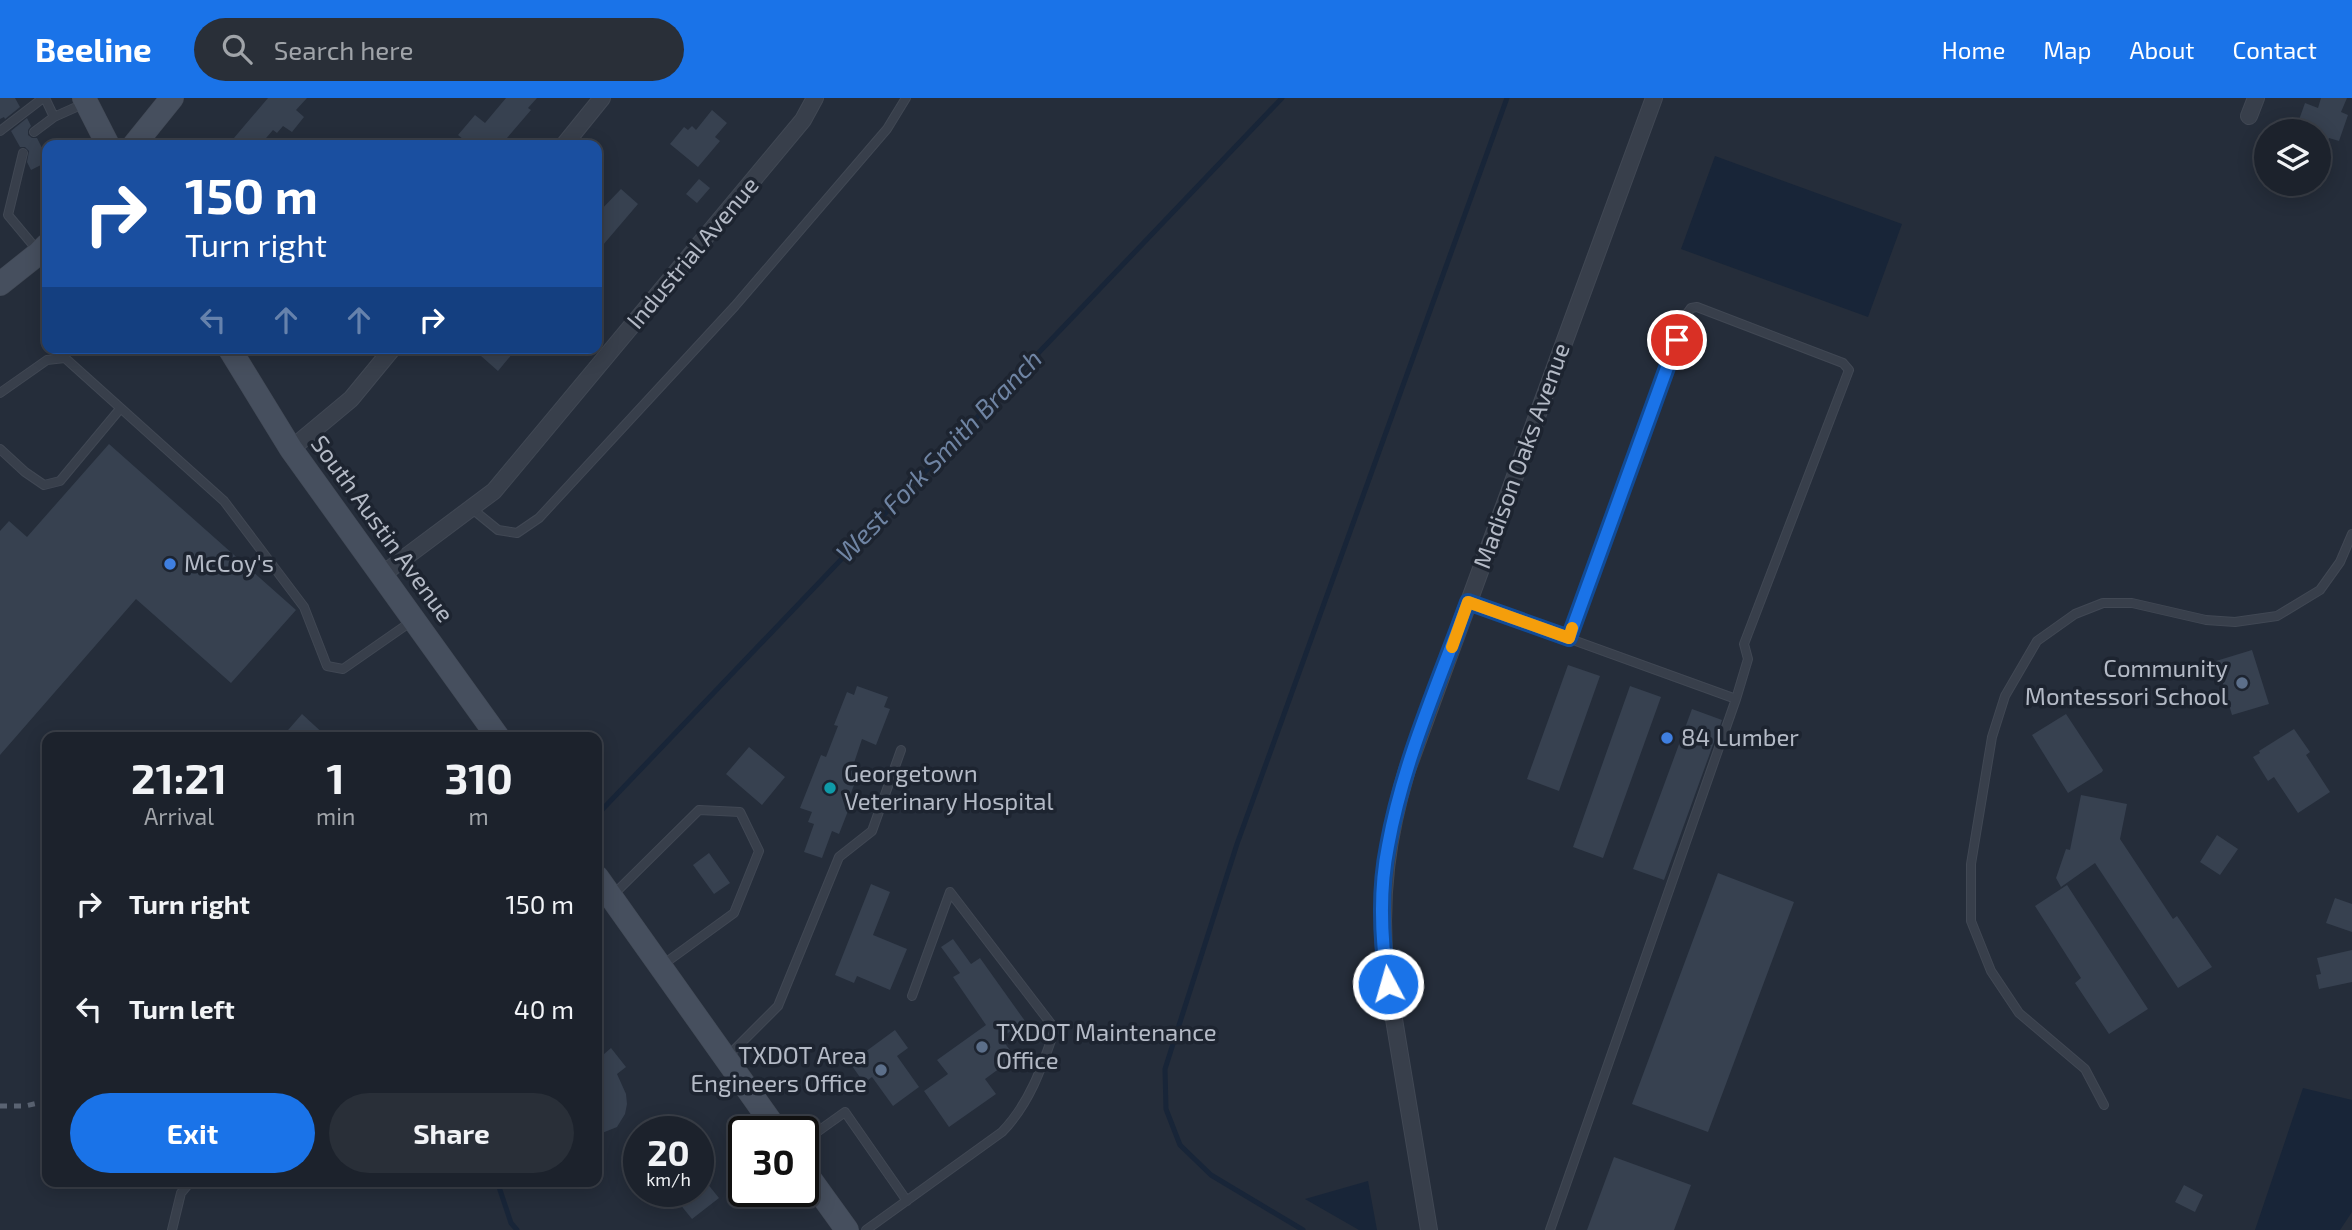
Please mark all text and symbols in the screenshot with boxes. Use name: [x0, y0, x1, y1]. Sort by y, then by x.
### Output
search box: [194, 18, 684, 81]
text: Beeline: [35, 29, 152, 69]
icon: search: [218, 30, 256, 68]
text: Search here: [274, 34, 413, 65]
text: Home: [1942, 35, 2005, 64]
text: Map: [2043, 35, 2091, 64]
text: About: [2129, 35, 2195, 64]
text: Contact: [2233, 35, 2317, 64]
map controls: [2254, 119, 2331, 196]
button: layers: [2254, 119, 2331, 196]
text: 150 m: [185, 165, 318, 224]
icon: right: [70, 168, 161, 259]
street label: Industrial Avenue: [620, 170, 764, 334]
text: Turn right: [185, 225, 327, 263]
icon: left: [194, 301, 232, 339]
icon: ahead: [267, 301, 305, 339]
icon: ahead: [340, 301, 378, 339]
icon: right: [413, 301, 451, 339]
pin: [1647, 310, 1707, 370]
icon: arrive: [1658, 321, 1696, 359]
street label: Madison Oaks Avenue: [1466, 339, 1575, 572]
water label: West Fork Smith Branch: [829, 342, 1047, 567]
street label: South Austin Avenue: [306, 429, 461, 627]
place label: McCoy's: [184, 548, 274, 577]
marker: McCoy's: [162, 556, 178, 572]
place label: Community Montessori School: [2025, 653, 2228, 710]
marker: Community Montessori School: [2234, 675, 2250, 691]
place label: 84 Lumber: [1681, 722, 1799, 751]
marker: 84 Lumber: [1659, 730, 1675, 746]
text: 21:21: [131, 752, 227, 802]
text: 1: [327, 752, 345, 802]
text: 310: [444, 752, 513, 802]
place label: Georgetown Veterinary Hospital: [844, 758, 1054, 815]
marker: Georgetown Veterinary Hospital: [822, 780, 838, 796]
text: Arrival: [144, 802, 214, 830]
text: min: [316, 802, 355, 830]
text: m: [469, 802, 489, 830]
icon: right: [70, 885, 108, 923]
text: Turn right: [129, 888, 250, 919]
text: 150 m: [505, 888, 574, 919]
position arrow: [1351, 947, 1425, 1021]
icon: left: [70, 990, 108, 1028]
text: Turn left: [129, 993, 235, 1024]
text: 40 m: [514, 993, 574, 1024]
place label: TXDOT Maintenance Office: [996, 1017, 1217, 1074]
marker: TXDOT Maintenance Office: [974, 1039, 990, 1055]
place label: TXDOT Area Engineers Office: [691, 1040, 867, 1097]
marker: TXDOT Area Engineers Office: [873, 1062, 889, 1078]
button: Exit: [70, 1093, 315, 1173]
button: Share: [329, 1093, 574, 1173]
speed limit sign: 30: [728, 1116, 819, 1207]
text: 20: [647, 1131, 690, 1173]
text: km/h: [646, 1168, 691, 1190]

